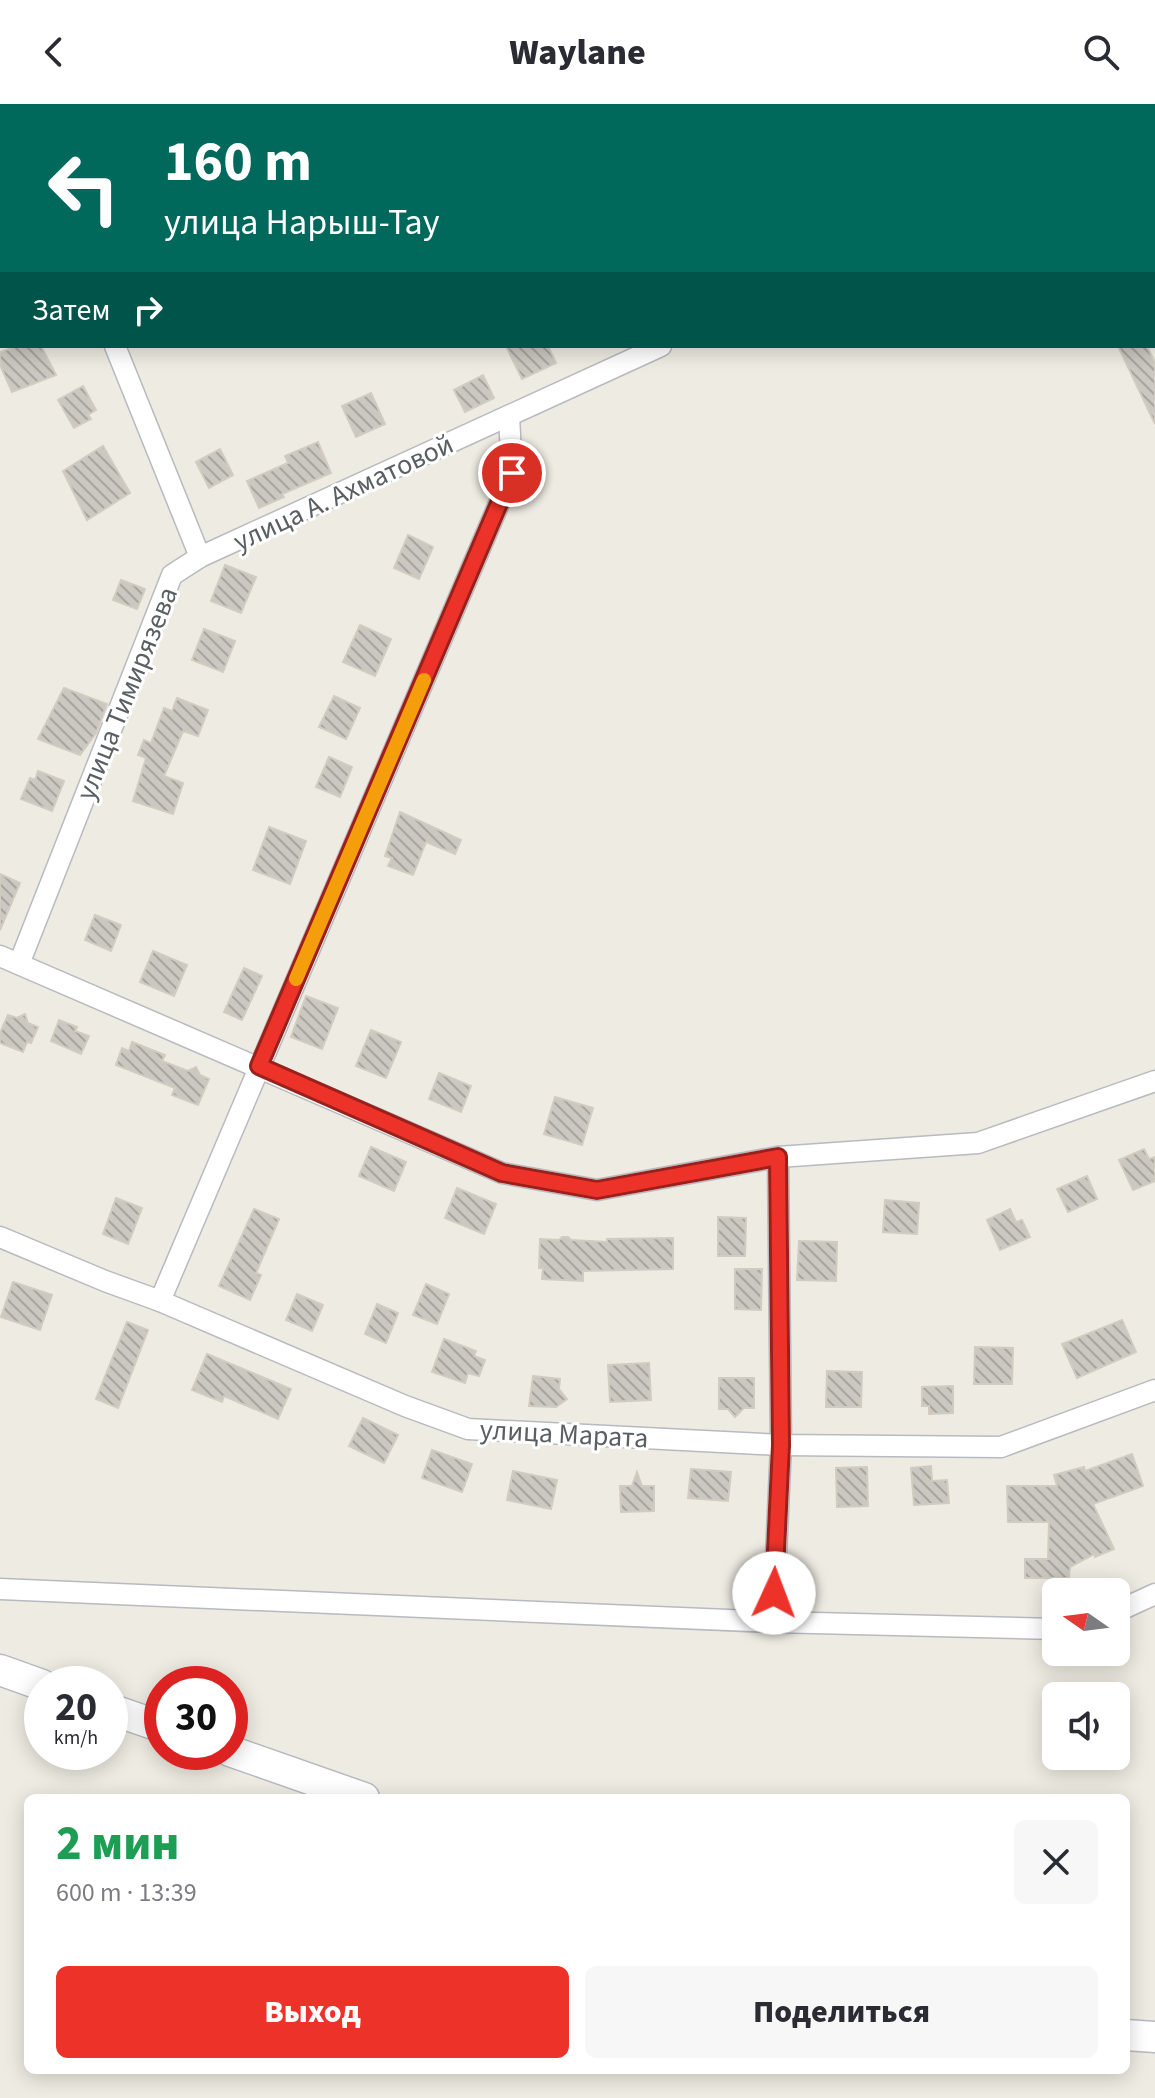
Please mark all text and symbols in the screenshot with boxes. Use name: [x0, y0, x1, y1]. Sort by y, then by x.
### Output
text: Waylane: [509, 27, 646, 78]
icon: back: [32, 30, 76, 74]
icon: search: [1079, 30, 1123, 74]
text: 160 m: [164, 123, 312, 202]
icon: left: [32, 136, 136, 240]
text: улица Нарыш-Тау: [164, 197, 440, 248]
icon: right: [126, 288, 170, 332]
text: Затем: [32, 289, 110, 332]
street label: улица А. Ахматовой: [227, 424, 460, 561]
pin: [478, 439, 546, 507]
icon: arrive: [490, 451, 534, 495]
street label: улица Тимирязева: [66, 581, 188, 806]
street label: улица Марата: [479, 1410, 649, 1458]
position arrow: [732, 1551, 816, 1635]
north arrow: [1042, 1578, 1130, 1666]
map controls: [1042, 1578, 1130, 1770]
speed limit sign: 30: [144, 1666, 248, 1770]
text: 20: [55, 1679, 97, 1736]
button: sound: [1042, 1682, 1130, 1770]
text: km/h: [54, 1724, 98, 1752]
text: 2 мин: [56, 1810, 179, 1878]
button: close: [1014, 1820, 1098, 1904]
text: 600 m · 13:39: [56, 1874, 197, 1911]
button: Выход: [56, 1966, 569, 2058]
button: Поделиться: [585, 1966, 1098, 2058]

